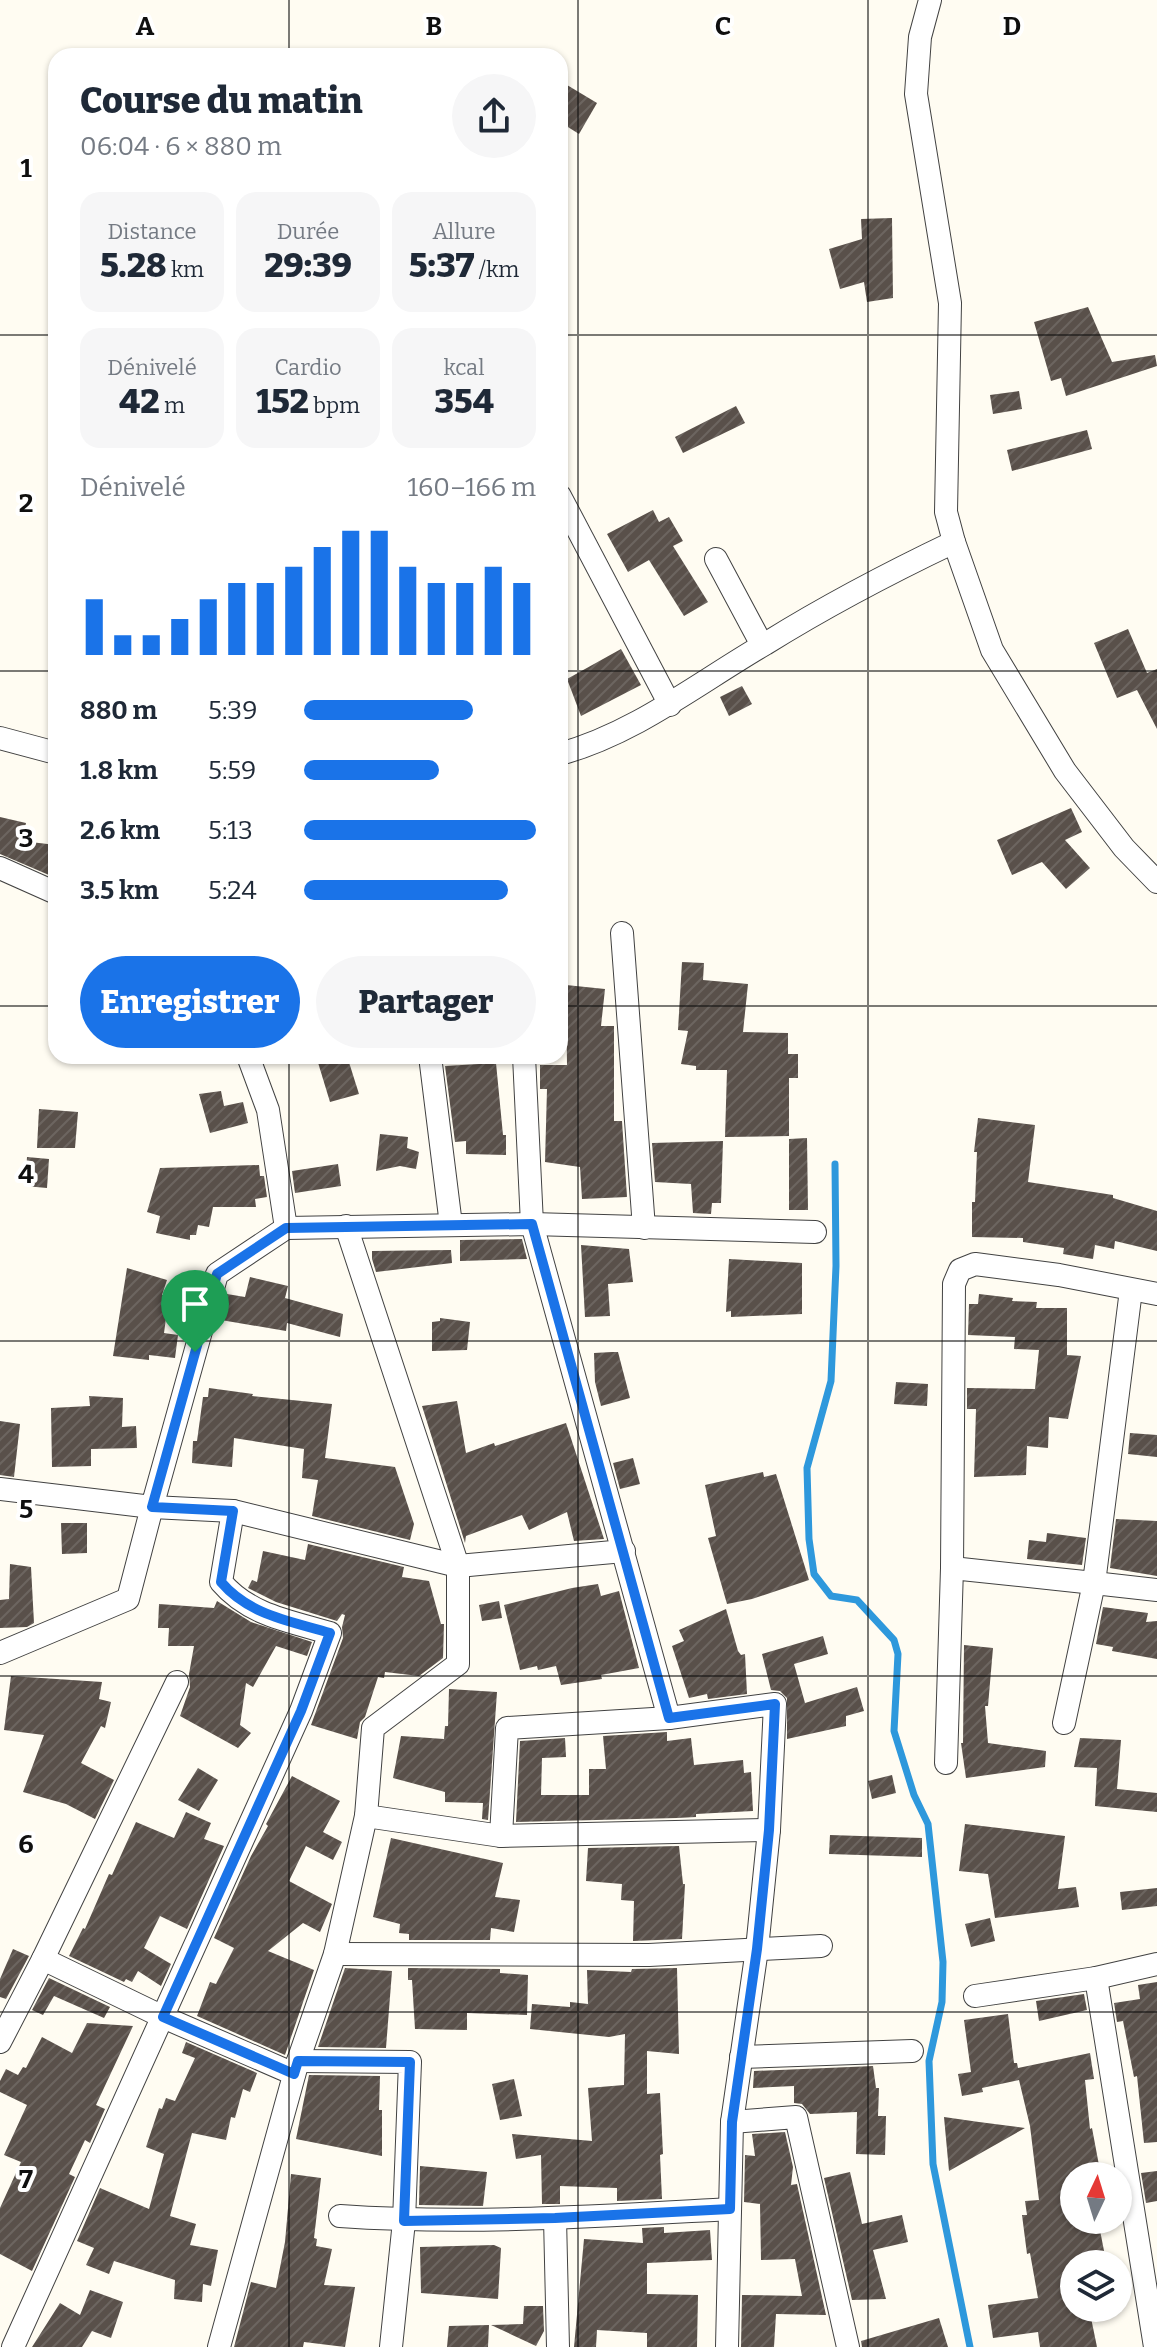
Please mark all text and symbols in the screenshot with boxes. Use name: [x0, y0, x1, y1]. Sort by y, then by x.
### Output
text: A: [136, 11, 155, 42]
text: B: [426, 11, 442, 42]
text: C: [715, 11, 731, 42]
text: D: [1003, 11, 1021, 42]
button: share: [452, 74, 536, 158]
text: Course du matin: [80, 79, 363, 123]
text: 06:04 · 6 × 880 m: [80, 131, 282, 162]
text: 1: [20, 153, 32, 184]
text: Distance: [107, 218, 197, 245]
text: Durée: [277, 218, 339, 245]
text: Allure: [433, 218, 495, 245]
text: 5.28: [100, 245, 167, 286]
text: 29:39: [264, 245, 352, 286]
text: 5:37: [409, 245, 474, 286]
text: km: [167, 256, 204, 283]
text: /km: [474, 256, 519, 283]
text: Dénivelé: [107, 354, 197, 381]
text: Cardio: [274, 354, 342, 381]
text: kcal: [444, 354, 484, 381]
text: 42: [119, 381, 160, 422]
text: 152: [256, 381, 309, 422]
text: 354: [434, 381, 494, 422]
text: m: [160, 392, 185, 419]
text: bpm: [309, 392, 360, 419]
text: Dénivelé: [80, 472, 186, 503]
text: 160–166 m: [407, 472, 536, 503]
text: 2: [19, 488, 33, 519]
text: 880 m: [80, 695, 157, 726]
text: 5:39: [208, 695, 257, 726]
text: 1.8 km: [80, 755, 158, 786]
text: 5:59: [208, 755, 256, 786]
text: 2.6 km: [80, 815, 160, 846]
text: 5:13: [208, 815, 253, 846]
text: 3: [19, 823, 33, 854]
text: 3.5 km: [80, 875, 159, 906]
text: 5:24: [208, 875, 257, 906]
button: Enregistrer: [80, 956, 300, 1048]
button: Partager: [316, 956, 536, 1048]
text: 4: [18, 1159, 34, 1190]
pin: [161, 1270, 229, 1352]
icon: arrive: [173, 1282, 217, 1326]
text: 5: [19, 1494, 33, 1525]
text: 6: [18, 1829, 34, 1860]
north arrow: [1060, 2162, 1132, 2234]
map controls: [1060, 2162, 1132, 2322]
text: 7: [19, 2164, 33, 2195]
button: layers: [1060, 2250, 1132, 2322]

